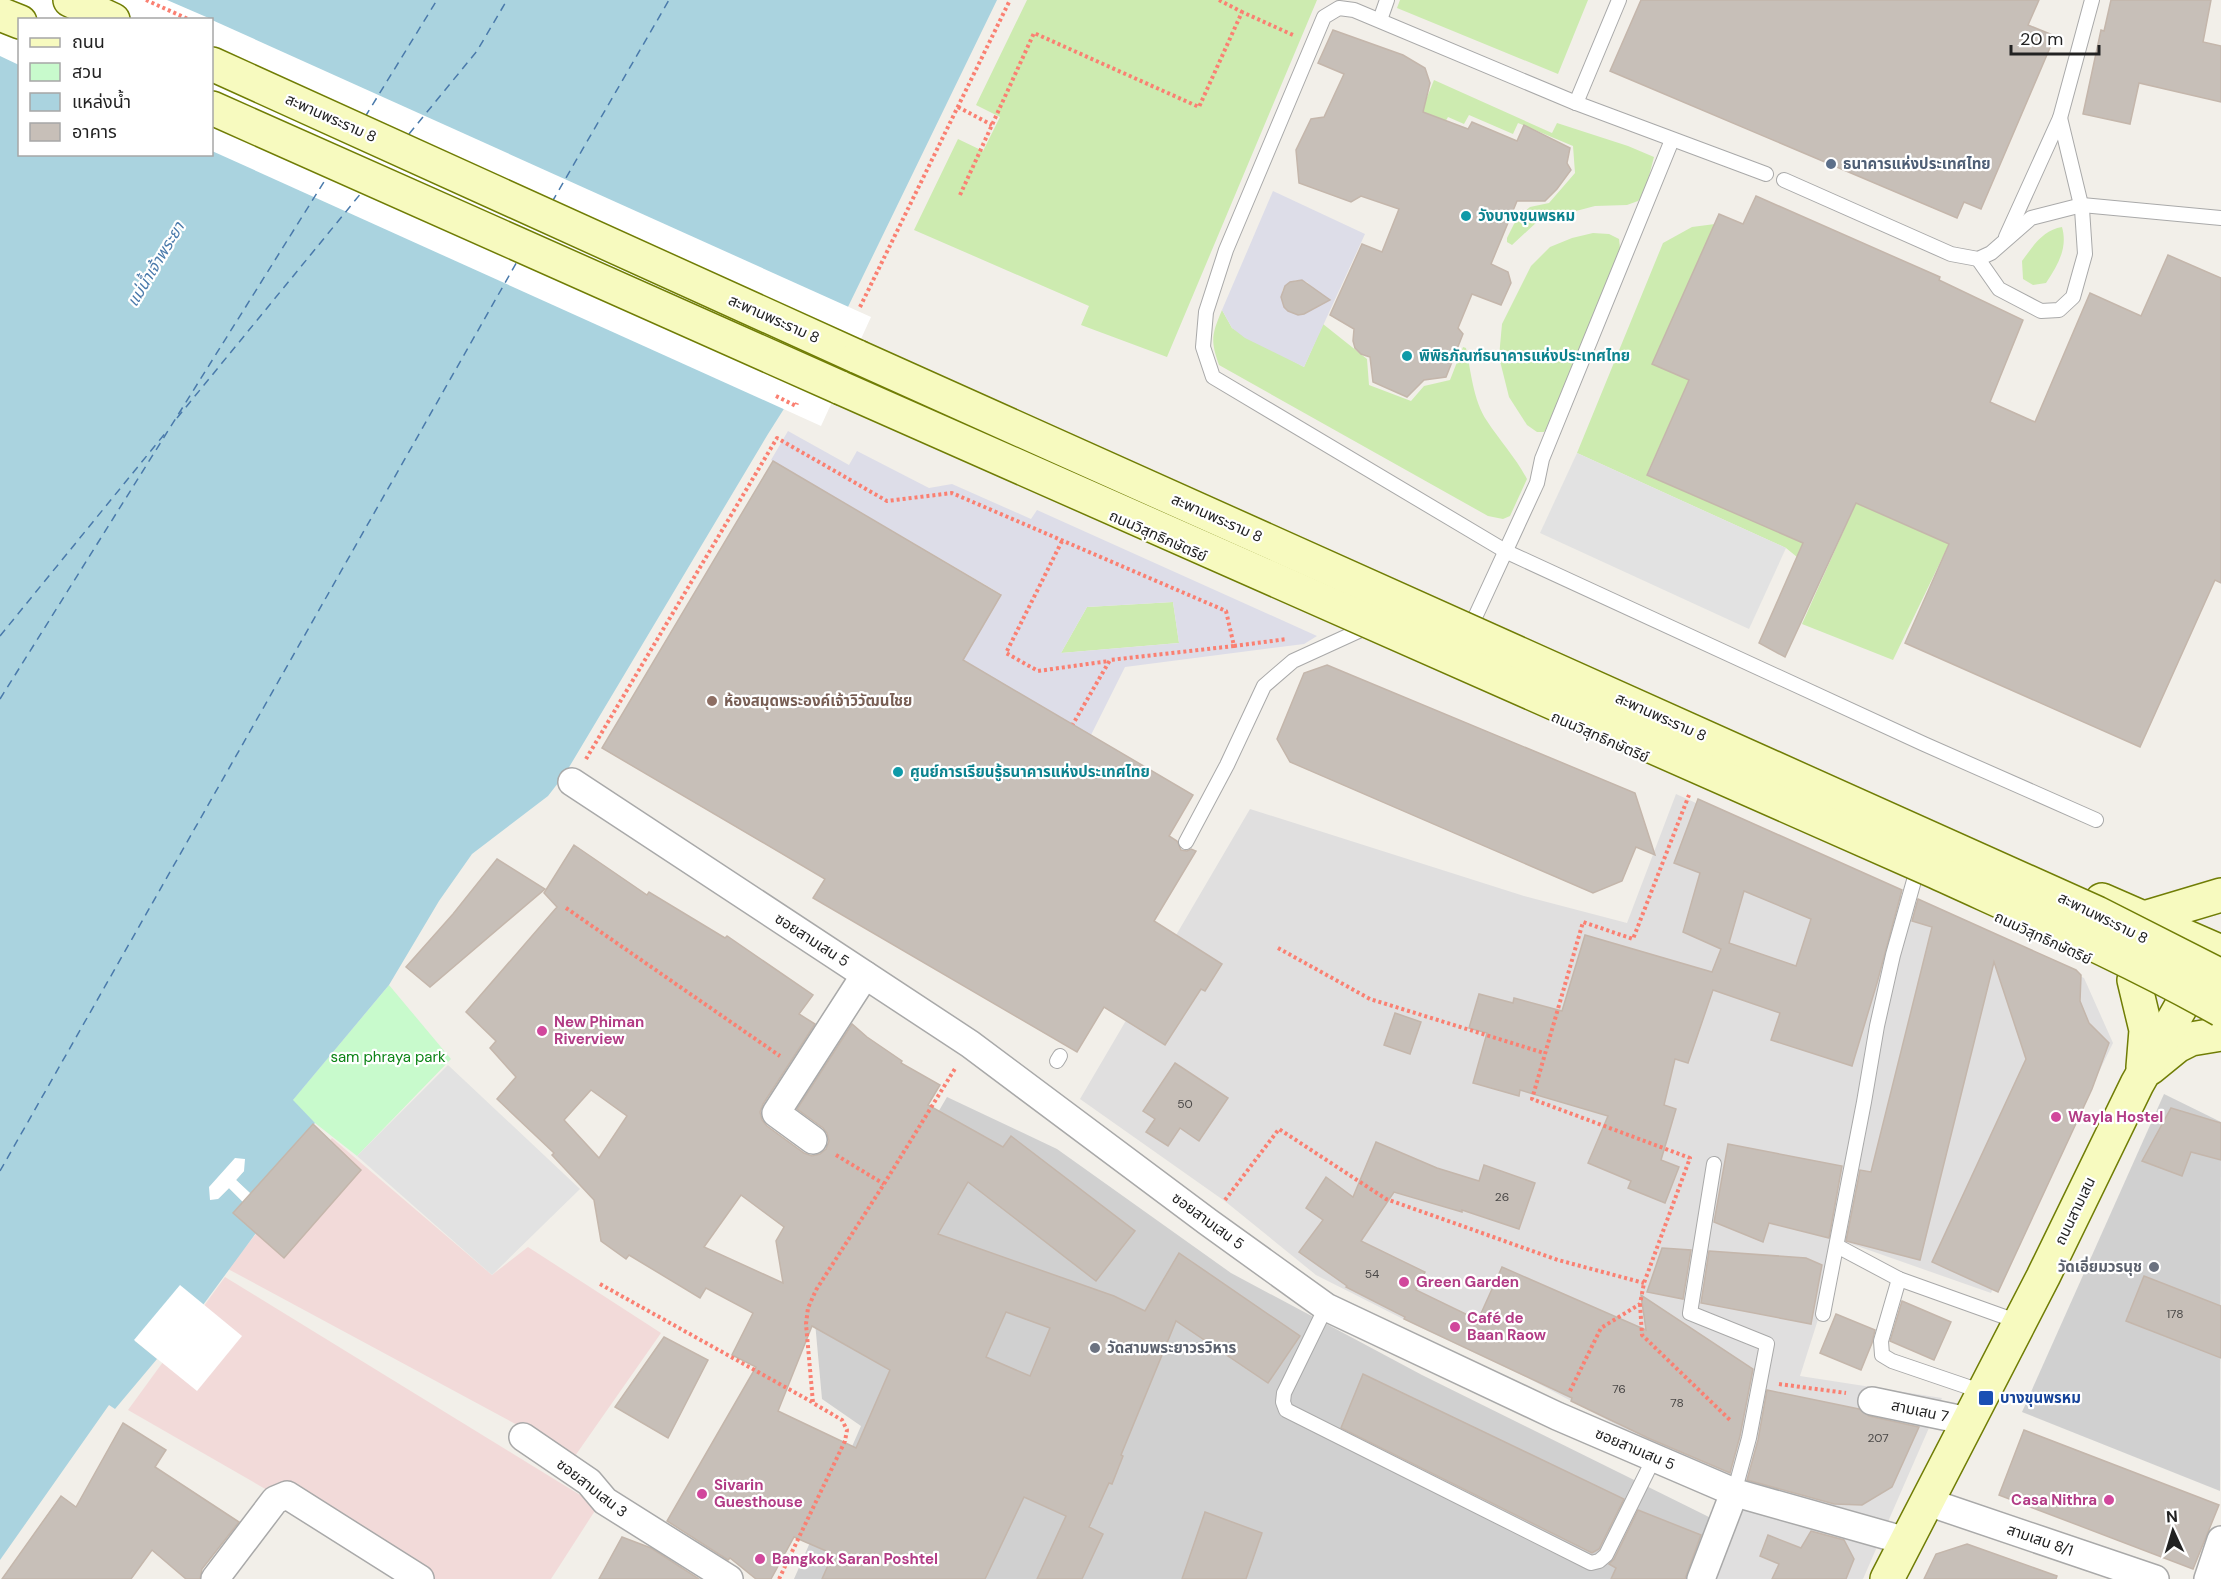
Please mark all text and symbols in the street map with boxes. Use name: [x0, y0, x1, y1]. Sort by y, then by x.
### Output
legend: [18, 18, 213, 156]
scale bar: [2011, 18, 2100, 56]
text: 20 m: [2020, 27, 2063, 51]
text: ถนน: [72, 30, 105, 54]
text: สวน: [72, 60, 102, 84]
text: แหล่งน้ำ: [72, 89, 131, 114]
street label: สะพานพระราม 8: [282, 89, 380, 147]
text: อาคาร: [72, 120, 117, 144]
place label: ธนาคารแห่งประเทศไทย: [1843, 154, 1991, 174]
marker: ธนาคารแห่งประเทศไทย: [1824, 157, 1838, 171]
place label: วังบางขุนพรหม: [1478, 206, 1575, 226]
marker: วังบางขุนพรหม: [1459, 209, 1473, 223]
water label: แม่น้ำเจ้าพระยา: [121, 216, 190, 310]
street label: สะพานพระราม 8: [725, 290, 823, 348]
place label: พิพิธภัณฑ์ธนาคารแห่งประเทศไทย: [1419, 346, 1630, 366]
marker: พิพิธภัณฑ์ธนาคารแห่งประเทศไทย: [1400, 349, 1414, 363]
street label: สะพานพระราม 8: [1168, 489, 1266, 547]
street label: ถนนวิสุทธิกษัตริย์: [1106, 506, 1210, 567]
street label: สะพานพระราม 8: [1612, 688, 1710, 746]
place label: ห้องสมุดพระองค์เจ้าวิวัฒนไชย: [724, 691, 912, 711]
marker: ห้องสมุดพระองค์เจ้าวิวัฒนไชย: [705, 694, 719, 708]
street label: ถนนวิสุทธิกษัตริย์: [1548, 707, 1652, 768]
place label: ศูนย์การเรียนรู้ธนาคารแห่งประเทศไทย: [910, 762, 1150, 782]
marker: ศูนย์การเรียนรู้ธนาคารแห่งประเทศไทย: [891, 765, 905, 779]
street label: สะพานพระราม 8: [2055, 888, 2151, 948]
street label: ถนนวิสุทธิกษัตริย์: [1991, 907, 2095, 969]
street label: ซอยสามเสน 5: [771, 908, 853, 972]
place label: New Phiman Riverview: [554, 1012, 644, 1049]
marker: New Phiman Riverview: [535, 1024, 549, 1038]
park label: sam phraya park: [330, 1047, 446, 1067]
house number: 50: [1177, 1096, 1193, 1112]
place label: Wayla Hostel: [2068, 1107, 2163, 1127]
marker: Wayla Hostel: [2049, 1110, 2063, 1124]
street label: ถนนสามเสน: [2050, 1174, 2100, 1248]
street label: ซอยสามเสน 5: [1168, 1188, 1248, 1254]
house number: 26: [1495, 1189, 1509, 1205]
place label: วัดเอี่ยมวรนุช: [2058, 1256, 2142, 1277]
marker: วัดเอี่ยมวรนุช: [2147, 1260, 2161, 1274]
house number: 54: [1365, 1266, 1379, 1282]
place label: Green Garden: [1416, 1272, 1519, 1292]
marker: Green Garden: [1397, 1275, 1411, 1289]
house number: 178: [2166, 1306, 2184, 1322]
place label: Café de Baan Raow: [1467, 1308, 1547, 1345]
marker: Café de Baan Raow: [1448, 1320, 1462, 1334]
place label: วัดสามพระยาวรวิหาร: [1107, 1338, 1236, 1358]
marker: วัดสามพระยาวรวิหาร: [1088, 1341, 1102, 1355]
house number: 76: [1612, 1381, 1626, 1397]
place label: บางขุนพรหม: [2000, 1388, 2081, 1408]
marker: บางขุนพรหม: [1977, 1389, 1995, 1407]
house number: 78: [1670, 1395, 1684, 1411]
street label: สามเสน 7: [1890, 1395, 1950, 1427]
street label: ซอยสามเสน 5: [1592, 1423, 1678, 1475]
house number: 207: [1867, 1430, 1889, 1446]
street label: ซอยสามเสน 3: [552, 1454, 632, 1522]
place label: Sivarin Guesthouse: [714, 1475, 803, 1512]
marker: Sivarin Guesthouse: [695, 1487, 709, 1501]
place label: Casa Nithra: [2011, 1490, 2097, 1510]
marker: Casa Nithra: [2102, 1493, 2116, 1507]
north arrow: [2143, 1501, 2203, 1561]
text: N: [2165, 1506, 2179, 1527]
street label: สามเสน 8/1: [2004, 1519, 2076, 1561]
place label: Bangkok Saran Poshtel: [772, 1549, 938, 1569]
marker: Bangkok Saran Poshtel: [753, 1552, 767, 1566]

